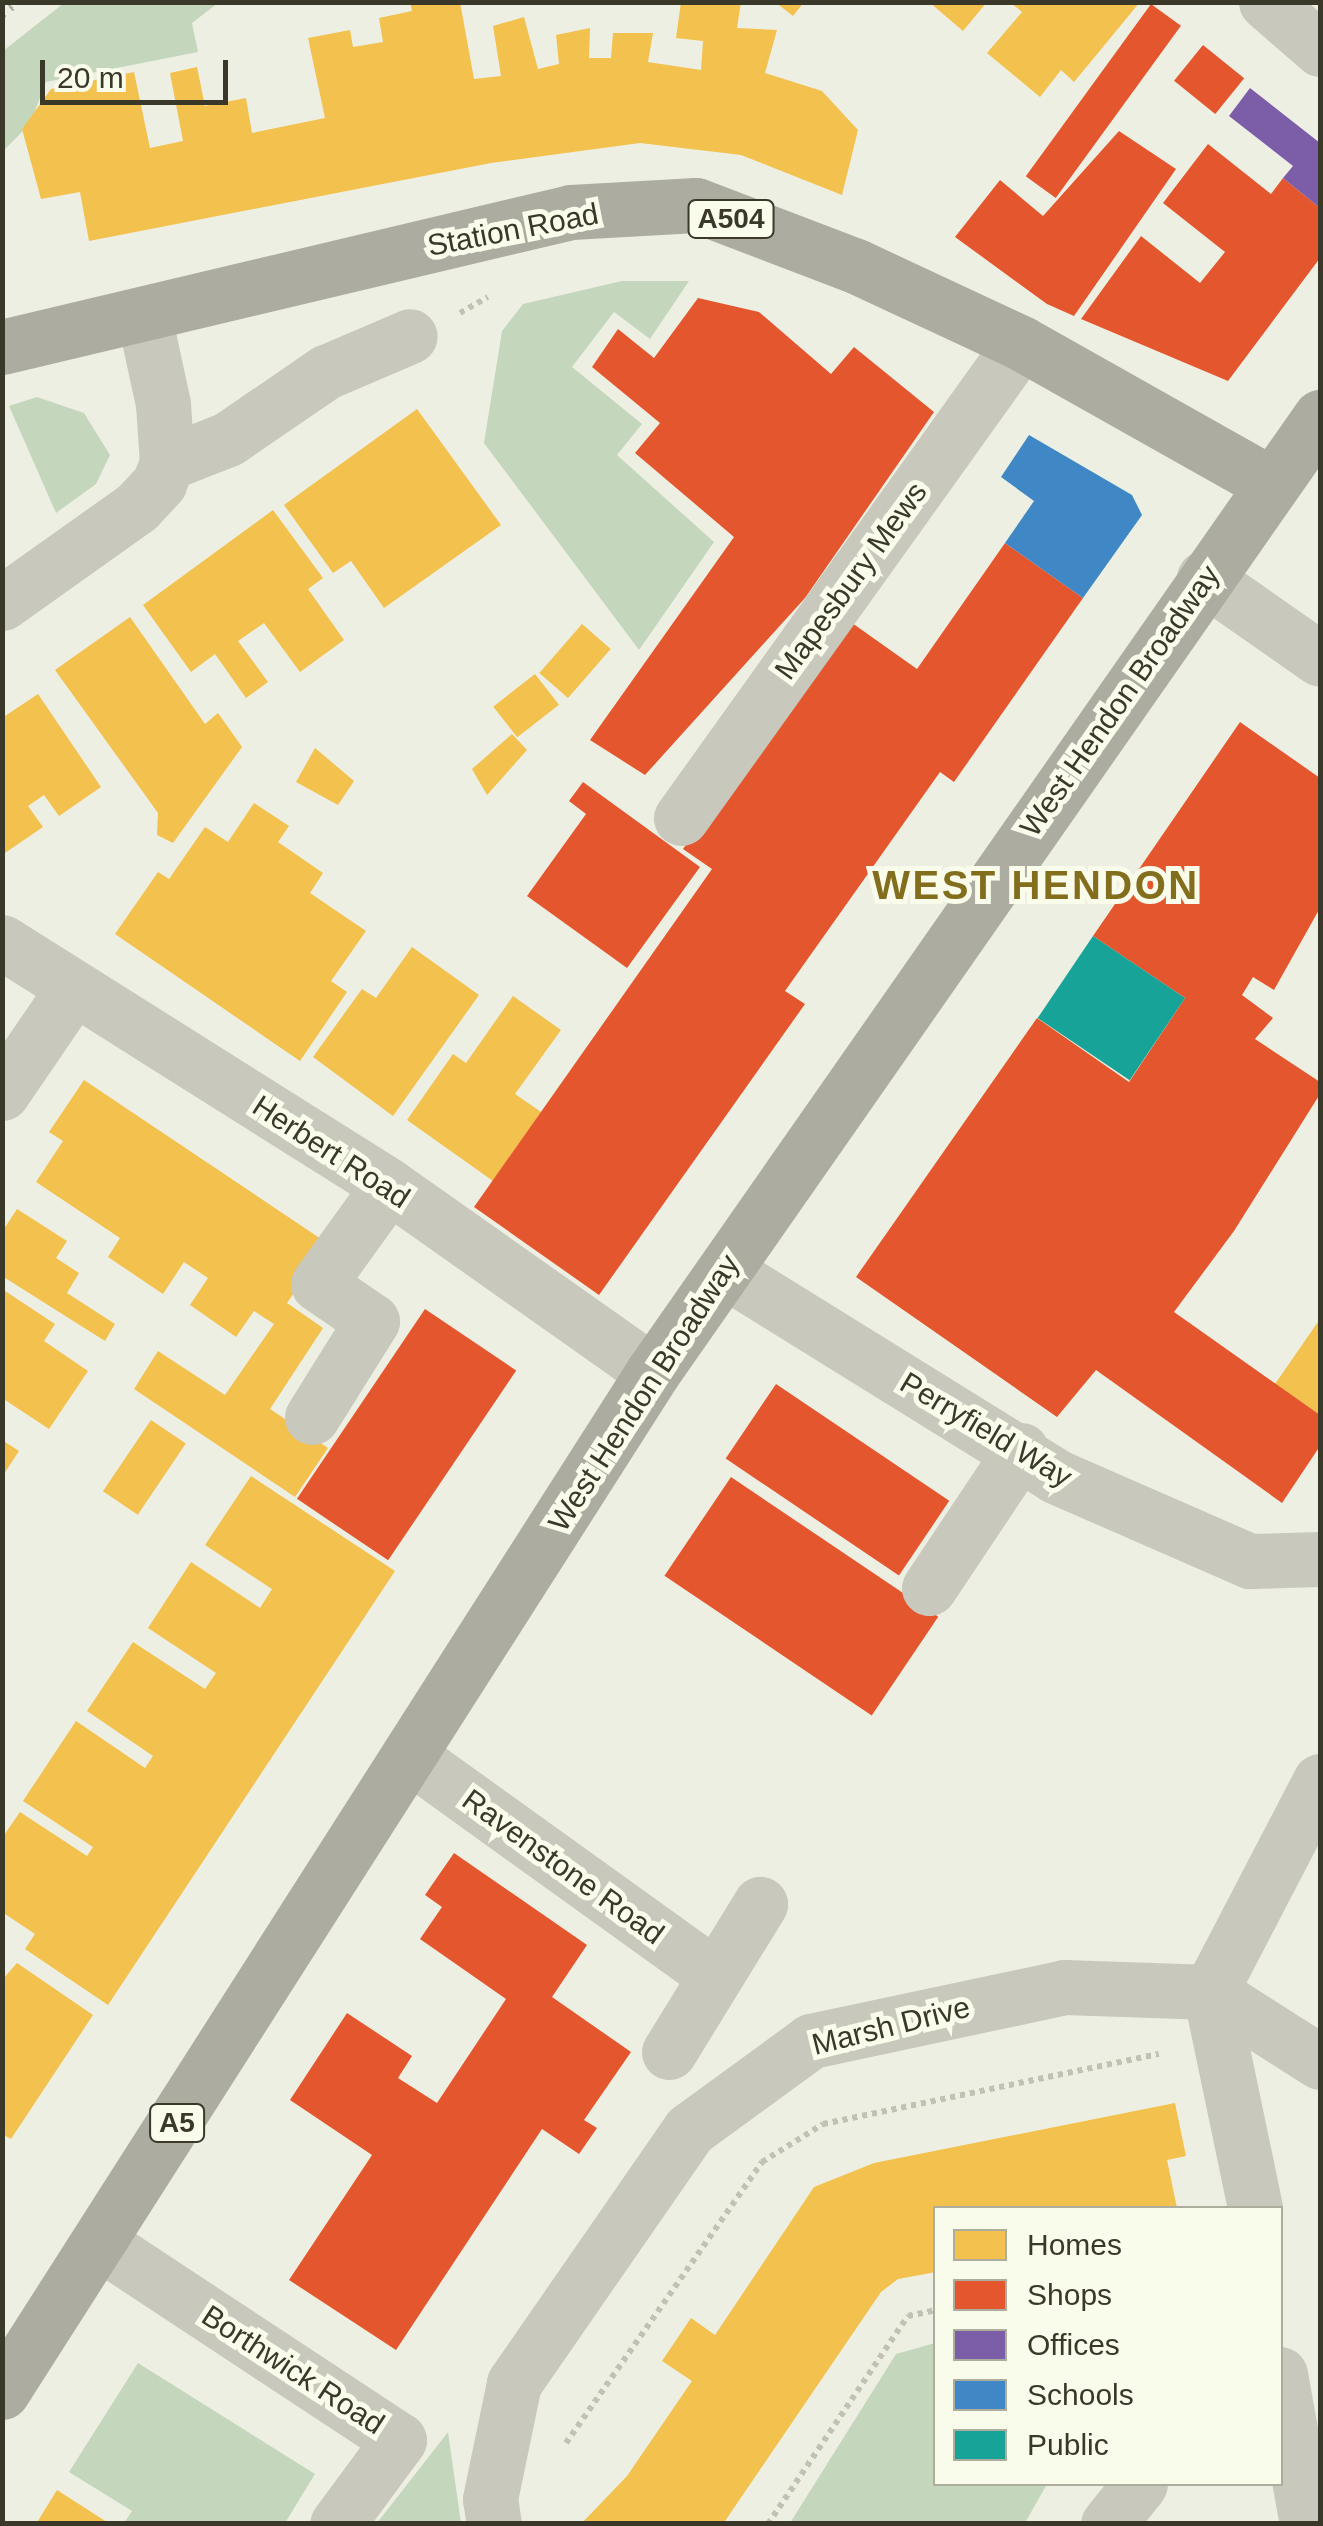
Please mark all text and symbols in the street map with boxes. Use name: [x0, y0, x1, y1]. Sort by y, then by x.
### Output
scale bar: [45, 40, 232, 102]
text: 20 m: [57, 61, 124, 94]
street label: Station Road: [424, 196, 602, 264]
road number: A504: [686, 196, 776, 242]
street label: Mapesbury Mews: [767, 475, 935, 687]
street label: West Hendon Broadway: [1013, 558, 1227, 844]
district label: WEST HENDON: [872, 861, 1200, 909]
street label: Herbert Road: [246, 1088, 416, 1216]
street label: West Hendon Broadway: [541, 1248, 747, 1538]
street label: Perryfield Way: [894, 1365, 1078, 1495]
street label: Ravenstone Road: [455, 1782, 671, 1952]
street label: Marsh Drive: [808, 1989, 974, 2063]
road number: A5: [147, 2100, 207, 2146]
legend: [933, 2206, 1283, 2486]
text: Homes: [1027, 2228, 1122, 2261]
text: Shops: [1027, 2278, 1112, 2311]
street label: Borthwick Road: [195, 2298, 391, 2442]
text: Offices: [1027, 2328, 1120, 2361]
text: Schools: [1027, 2378, 1134, 2411]
text: Public: [1027, 2428, 1109, 2461]

